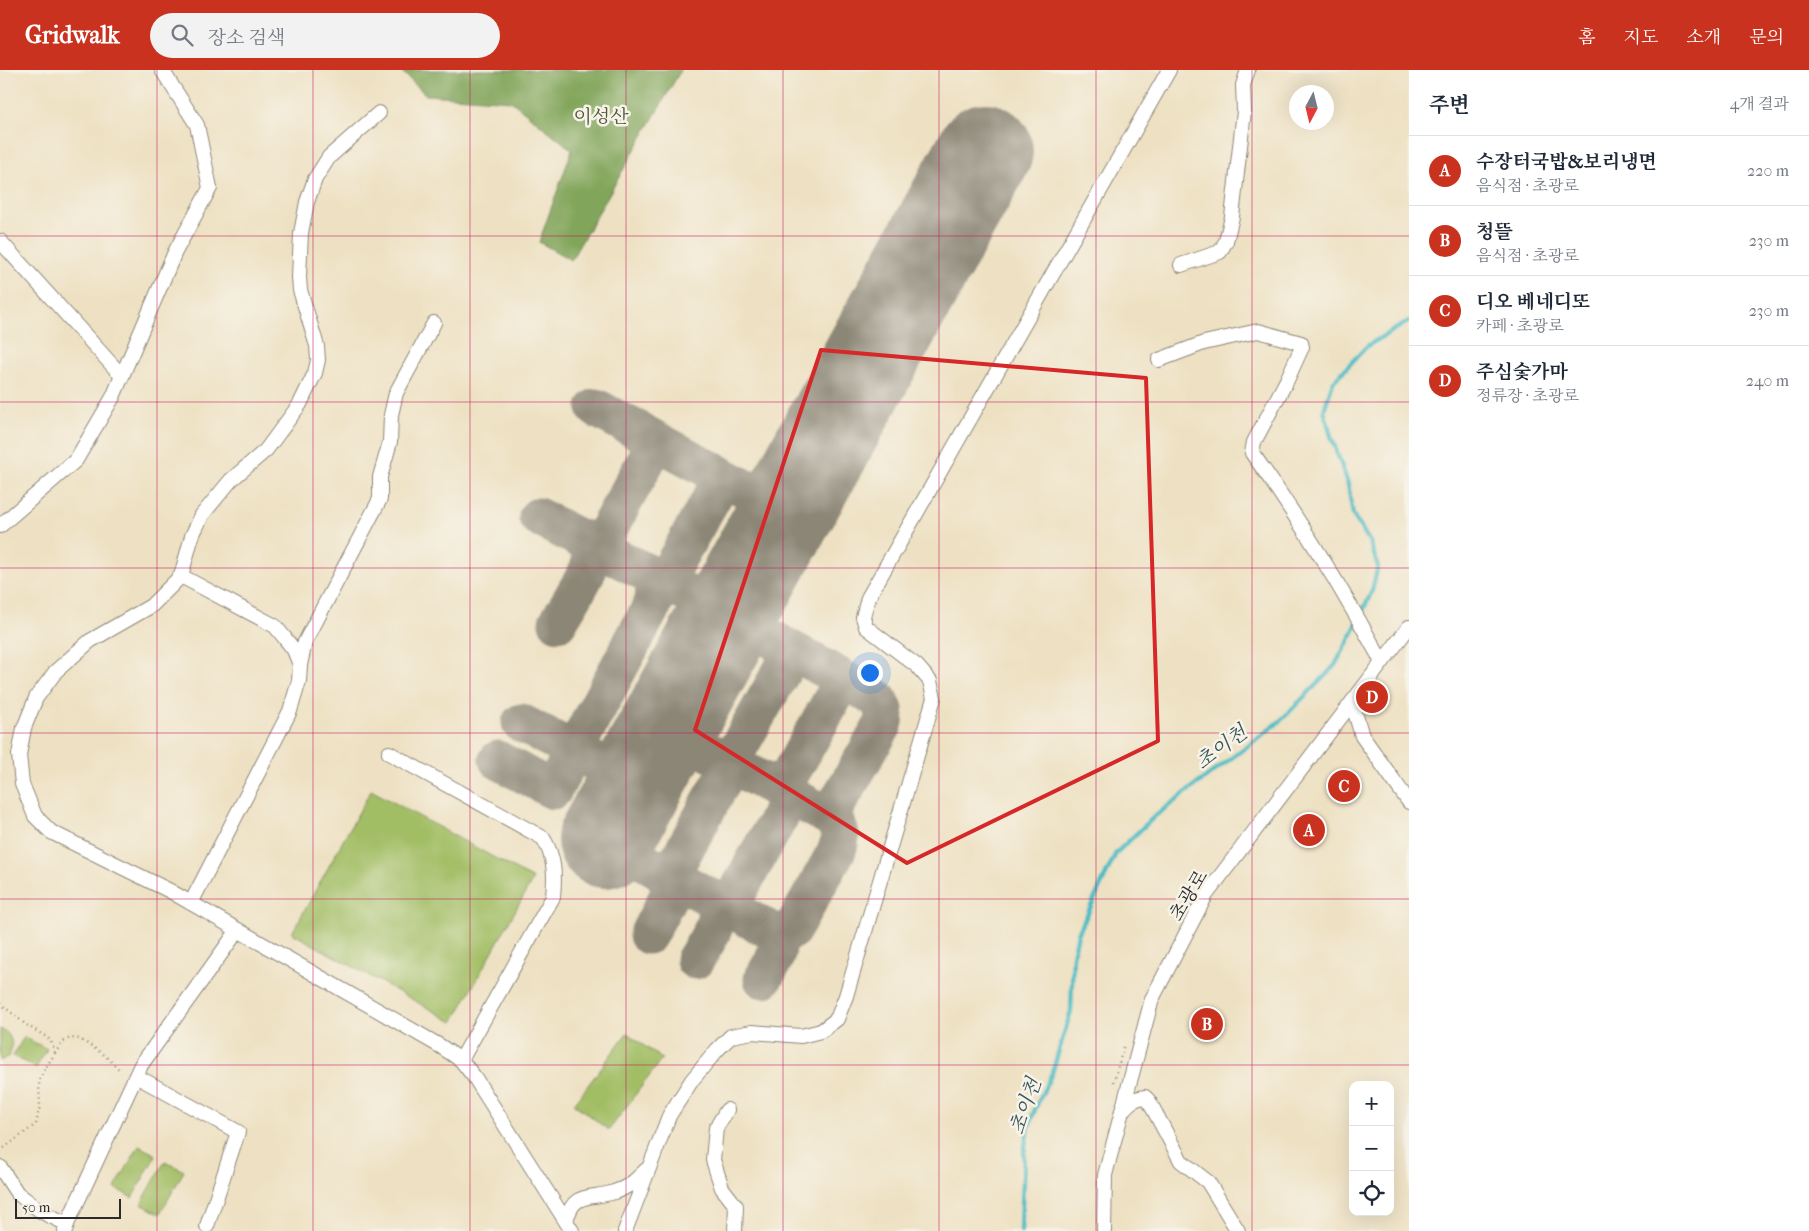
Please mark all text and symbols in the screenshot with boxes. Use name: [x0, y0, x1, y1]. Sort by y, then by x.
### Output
search box: [150, 13, 500, 58]
text: Gridwalk: [25, 21, 120, 49]
icon: search: [168, 21, 196, 49]
text: 장소 검색: [208, 27, 285, 49]
text: 홈: [1578, 27, 1596, 48]
text: 지도: [1624, 27, 1658, 48]
text: 소개: [1686, 27, 1721, 48]
text: 문의: [1749, 27, 1784, 48]
north arrow: [1289, 85, 1334, 130]
text: 주변: [1429, 93, 1470, 117]
text: 4개 결과: [1730, 94, 1789, 113]
park label: 이성산: [573, 106, 629, 128]
text: 수장터국밥&보리냉면: [1476, 151, 1657, 173]
text: A: [1440, 161, 1450, 180]
text: 220 m: [1747, 161, 1789, 180]
text: 음식점 · 초광로: [1476, 176, 1579, 195]
text: 청뜰: [1476, 221, 1513, 243]
text: B: [1440, 231, 1450, 250]
text: 230 m: [1749, 231, 1789, 250]
text: 음식점 · 초광로: [1476, 246, 1579, 265]
text: 디오 베네디또: [1476, 291, 1590, 313]
text: C: [1440, 301, 1450, 320]
text: 230 m: [1749, 301, 1789, 320]
text: 카페 · 초광로: [1476, 316, 1563, 335]
text: 주심숯가마: [1476, 361, 1568, 383]
text: D: [1439, 371, 1451, 390]
text: 240 m: [1746, 371, 1789, 390]
text: 정류장 · 초광로: [1476, 386, 1579, 405]
your location: [857, 660, 883, 686]
pin: D: [1356, 678, 1388, 716]
water label: 초이천: [1191, 720, 1253, 774]
pin: C: [1328, 767, 1360, 805]
pin: A: [1293, 811, 1325, 849]
street label: 초광로: [1165, 866, 1212, 925]
pin: B: [1191, 1005, 1223, 1043]
water label: 초이천: [1005, 1073, 1046, 1137]
map controls: [1349, 1081, 1394, 1216]
button: +: [1349, 1081, 1394, 1126]
button: −: [1349, 1126, 1394, 1171]
button: locate: [1349, 1171, 1394, 1216]
scale bar: [15, 1196, 121, 1219]
text: 50 m: [22, 1199, 50, 1216]

